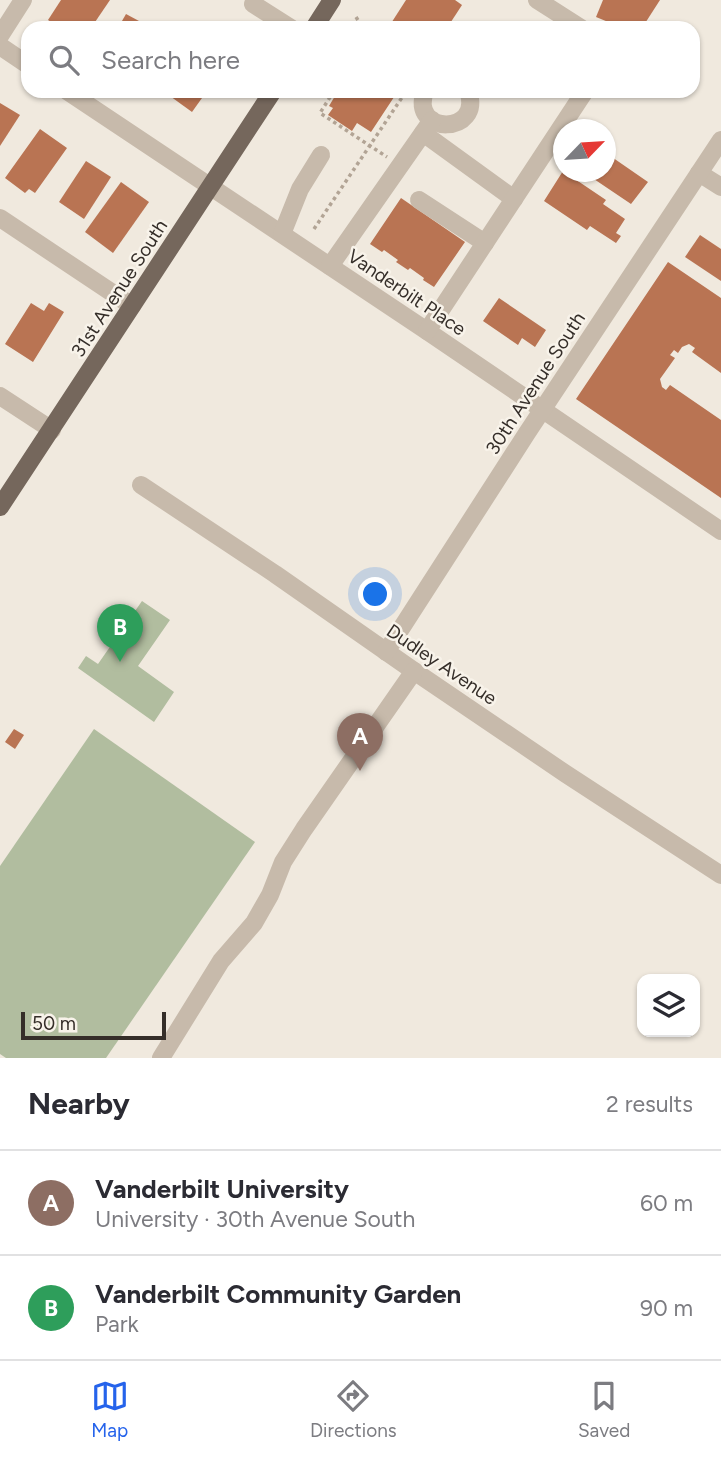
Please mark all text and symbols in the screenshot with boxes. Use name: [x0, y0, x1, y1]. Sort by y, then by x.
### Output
search box: [21, 21, 700, 98]
icon: search: [45, 41, 83, 79]
text: Search here: [101, 44, 240, 76]
north arrow: [553, 119, 616, 182]
street label: 31st Avenue South: [66, 215, 172, 361]
street label: Vanderbilt Place: [343, 244, 470, 340]
street label: 30th Avenue South: [481, 308, 590, 459]
your location: [358, 577, 392, 611]
pin: B: [97, 604, 143, 662]
street label: Dudley Avenue: [382, 619, 501, 710]
pin: A: [337, 713, 383, 771]
map controls: [637, 974, 700, 1037]
button: layers: [637, 974, 700, 1037]
scale bar: [21, 1009, 166, 1041]
text: 50 m: [32, 1012, 76, 1035]
text: Nearby: [28, 1085, 130, 1122]
text: 2 results: [606, 1090, 693, 1118]
text: Vanderbilt University: [95, 1173, 349, 1205]
text: A: [43, 1189, 59, 1217]
text: 60 m: [640, 1189, 693, 1217]
text: University · 30th Avenue South: [95, 1205, 415, 1233]
text: Vanderbilt Community Garden: [95, 1278, 461, 1310]
text: B: [44, 1294, 58, 1322]
text: 90 m: [640, 1294, 693, 1322]
text: Park: [95, 1310, 139, 1338]
tab: Map: [91, 1377, 129, 1442]
tab: Directions: [310, 1377, 397, 1442]
tab: Saved: [578, 1377, 630, 1442]

